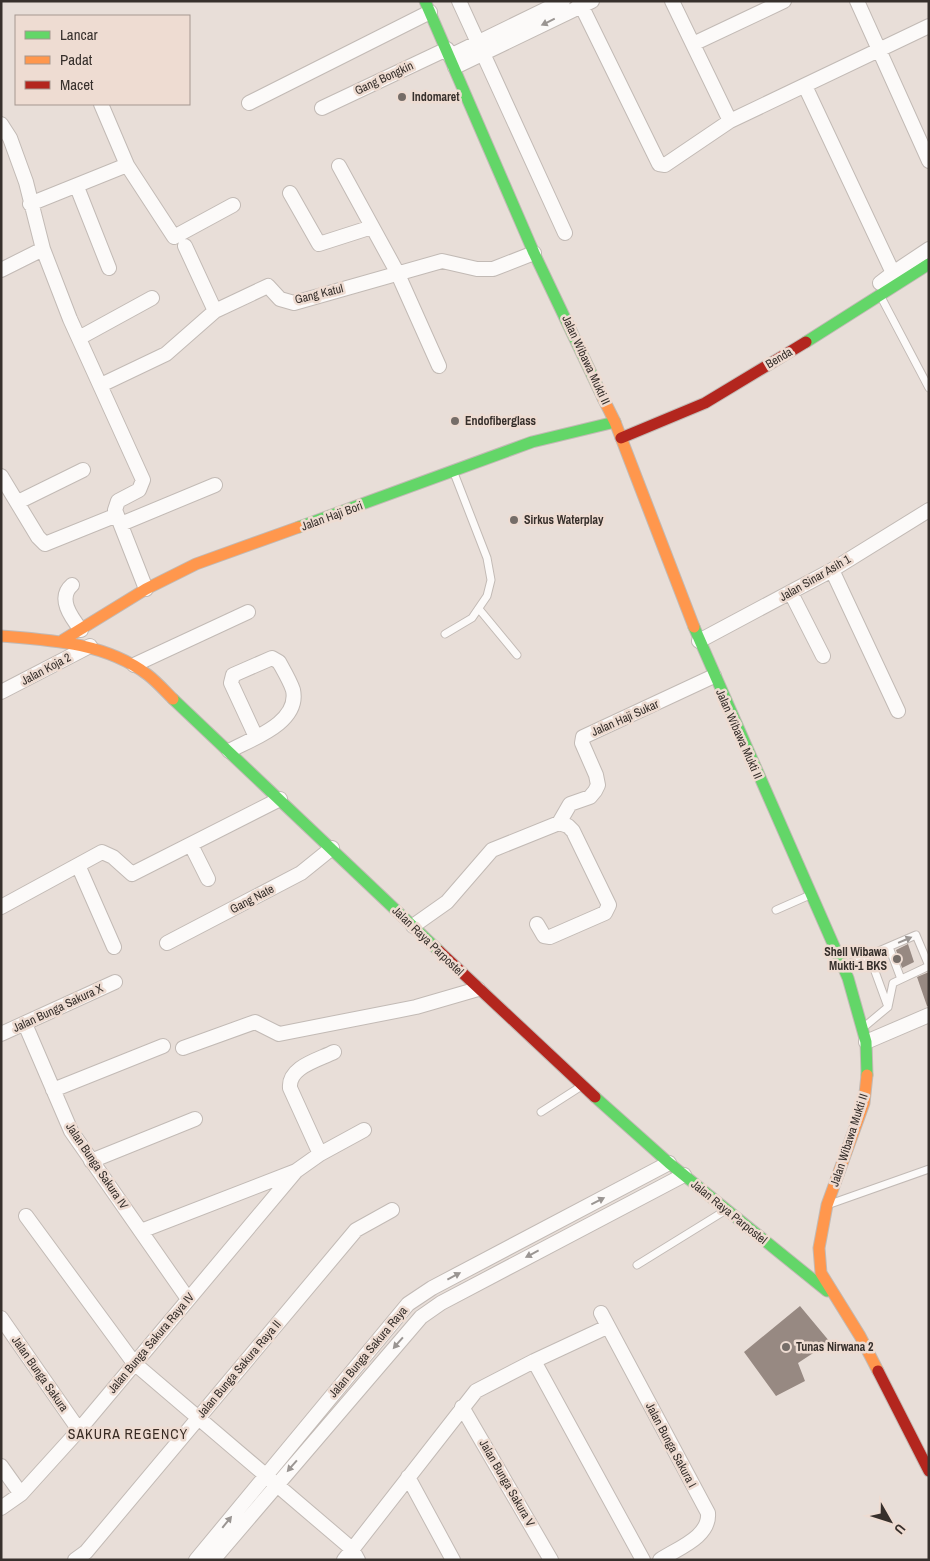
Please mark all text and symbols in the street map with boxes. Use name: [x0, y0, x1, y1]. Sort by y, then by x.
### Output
legend: [15, 15, 190, 105]
one-way arrow: [541, 19, 555, 27]
text: Lancar: [60, 24, 98, 45]
text: Padat: [60, 49, 93, 70]
street label: Gang Bongkin: [352, 57, 416, 99]
text: Macet: [60, 74, 94, 95]
place label: Indomaret: [412, 89, 460, 105]
marker: Indomaret: [396, 91, 408, 103]
street label: Gang Katul: [293, 280, 345, 308]
street label: Jalan Wibawa Mukti II: [558, 313, 614, 407]
street label: Benda: [763, 344, 796, 372]
place label: Endofiberglass: [465, 413, 537, 429]
marker: Endofiberglass: [449, 415, 461, 427]
street label: Jalan Haji Bori: [299, 497, 365, 535]
place label: Sirkus Waterplay: [524, 512, 604, 528]
marker: Sirkus Waterplay: [508, 514, 520, 526]
street label: Jalan Sinar Asih 1: [776, 551, 854, 605]
street label: Jalan Koja 2: [18, 649, 74, 689]
street label: Jalan Wibawa Mukti II: [712, 687, 766, 781]
street label: Jalan Haji Sukar: [589, 696, 662, 740]
street label: Gang Nate: [227, 881, 277, 917]
street label: Jalan Raya Parpostel: [389, 903, 467, 979]
one-way arrow: [898, 936, 912, 944]
place label: Shell Wibawa Mukti-1 BKS: [824, 944, 888, 974]
marker: Shell Wibawa Mukti-1 BKS: [891, 953, 903, 965]
street label: Jalan Bunga Sakura X: [10, 980, 106, 1036]
street label: Jalan Wibawa Mukti II: [826, 1091, 872, 1189]
street label: Jalan Bunga Sakura IV: [62, 1120, 132, 1213]
street label: Jalan Raya Parpostel: [688, 1176, 770, 1248]
one-way arrow: [591, 1197, 606, 1205]
one-way arrow: [525, 1250, 539, 1258]
one-way arrow: [447, 1272, 461, 1280]
street label: Jalan Bunga Sakura Raya IV: [104, 1289, 198, 1397]
street label: Jalan Bunga Sakura Raya: [325, 1303, 411, 1401]
street label: Jalan Bunga Sakura Raya II: [193, 1317, 285, 1421]
street label: Jalan Bunga Sakura: [8, 1333, 72, 1415]
one-way arrow: [392, 1337, 404, 1349]
place label: Tunas Nirwana 2: [796, 1339, 874, 1355]
marker: Tunas Nirwana 2: [780, 1341, 792, 1353]
street label: Jalan Bunga Sakura I: [642, 1400, 700, 1490]
district label: SAKURA REGENCY: [68, 1425, 188, 1443]
street label: Jalan Bunga Sakura V: [476, 1437, 539, 1530]
one-way arrow: [286, 1460, 298, 1472]
north arrow: [865, 1496, 915, 1546]
one-way arrow: [221, 1516, 232, 1529]
text: U: [890, 1520, 910, 1538]

